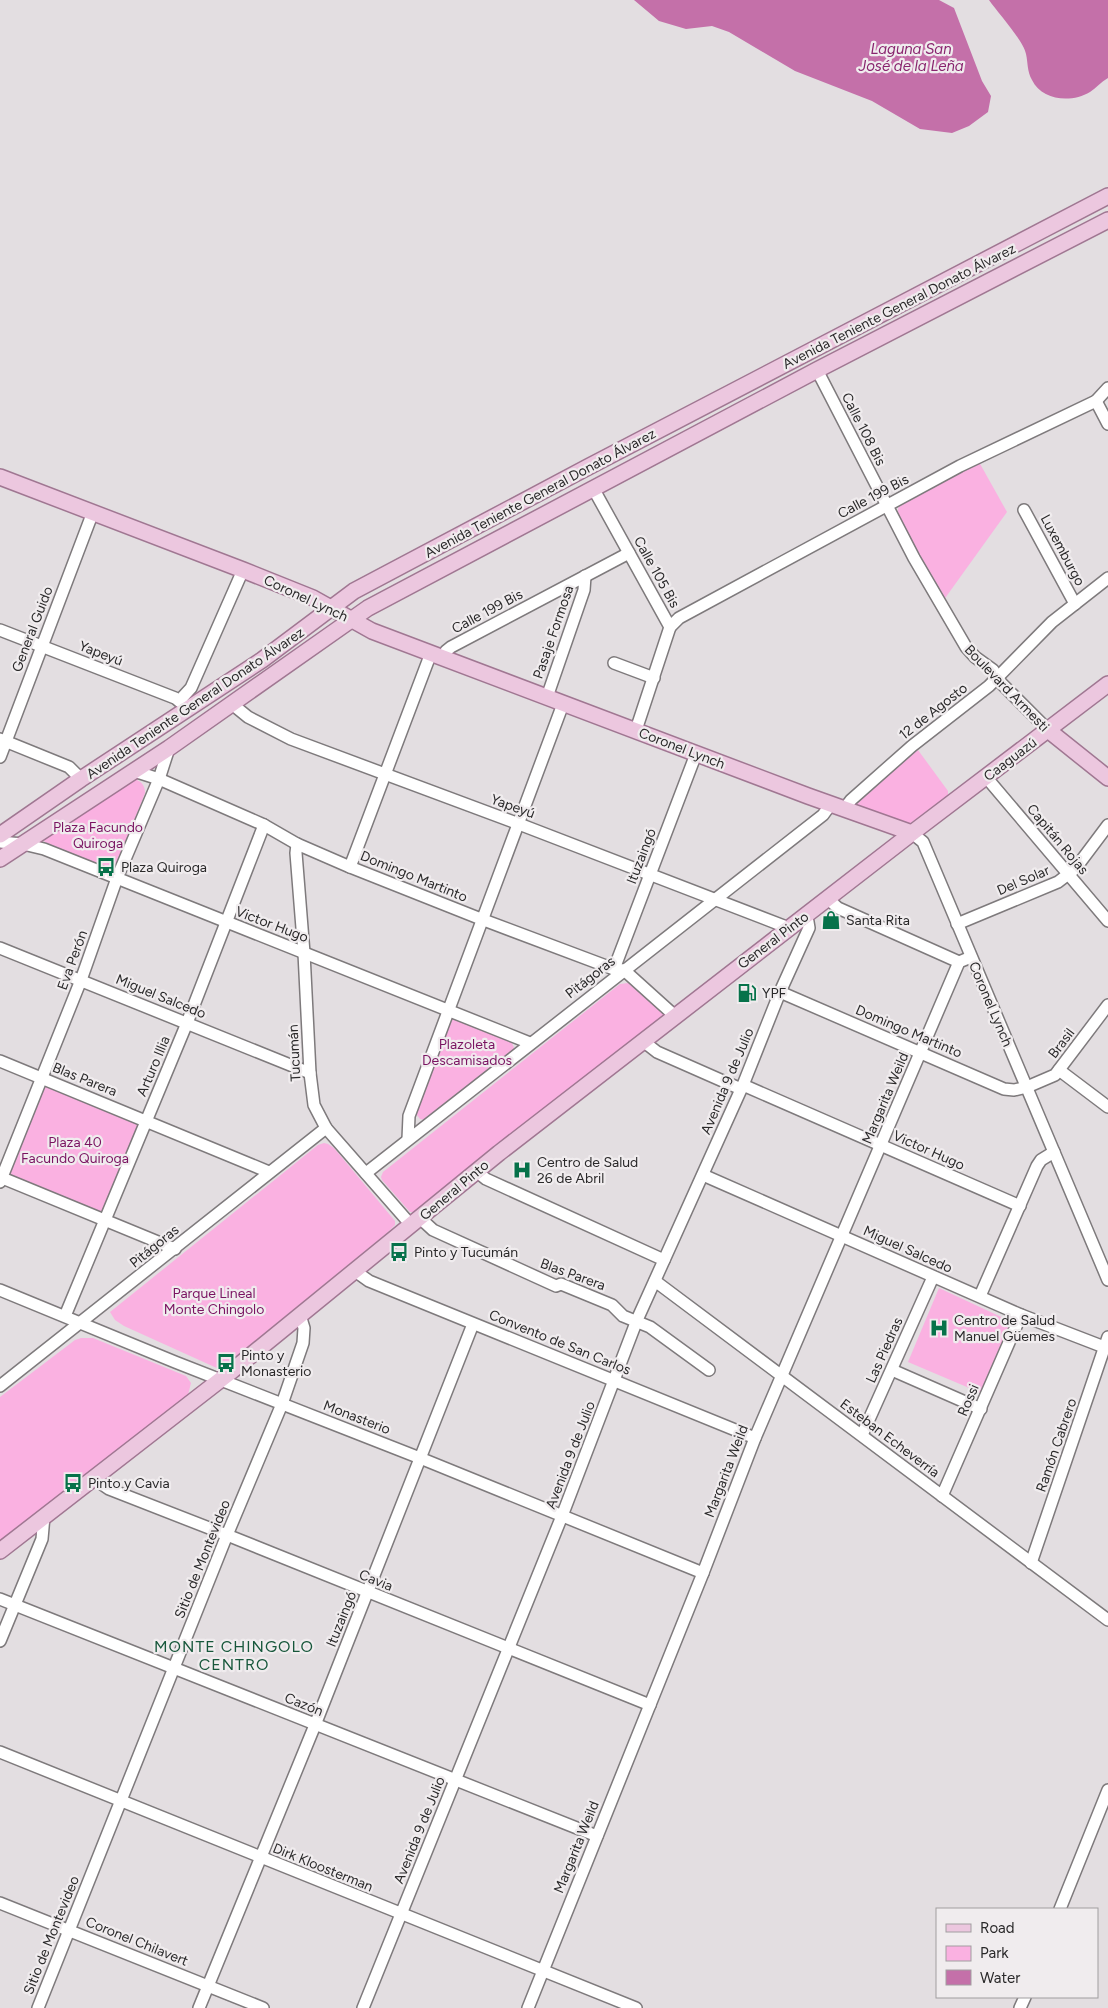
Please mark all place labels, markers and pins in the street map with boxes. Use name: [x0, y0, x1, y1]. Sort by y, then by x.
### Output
bus stop icon: Plaza Quiroga: [95, 856, 117, 878]
place label: Plaza Quiroga: [121, 859, 207, 876]
shop icon: Santa Rita: [820, 909, 842, 931]
place label: Santa Rita: [846, 912, 910, 929]
fuel station icon: YPF: [736, 982, 758, 1004]
place label: YPF: [762, 985, 787, 1002]
place label: Centro de Salud 26 de Abril: [537, 1154, 638, 1187]
hospital icon: Centro de Salud 26 de Abril: [511, 1159, 533, 1181]
bus stop icon: Pinto y Tucumán: [388, 1241, 410, 1263]
place label: Pinto y Tucumán: [414, 1244, 518, 1261]
place label: Centro de Salud Manuel Güemes: [954, 1312, 1055, 1345]
hospital icon: Centro de Salud Manuel Güemes: [928, 1317, 950, 1339]
place label: Pinto y Monasterio: [241, 1347, 311, 1380]
bus stop icon: Pinto y Monasterio: [215, 1352, 237, 1374]
bus stop icon: Pinto y Cavia: [62, 1472, 84, 1494]
place label: Pinto y Cavia: [88, 1475, 170, 1492]

